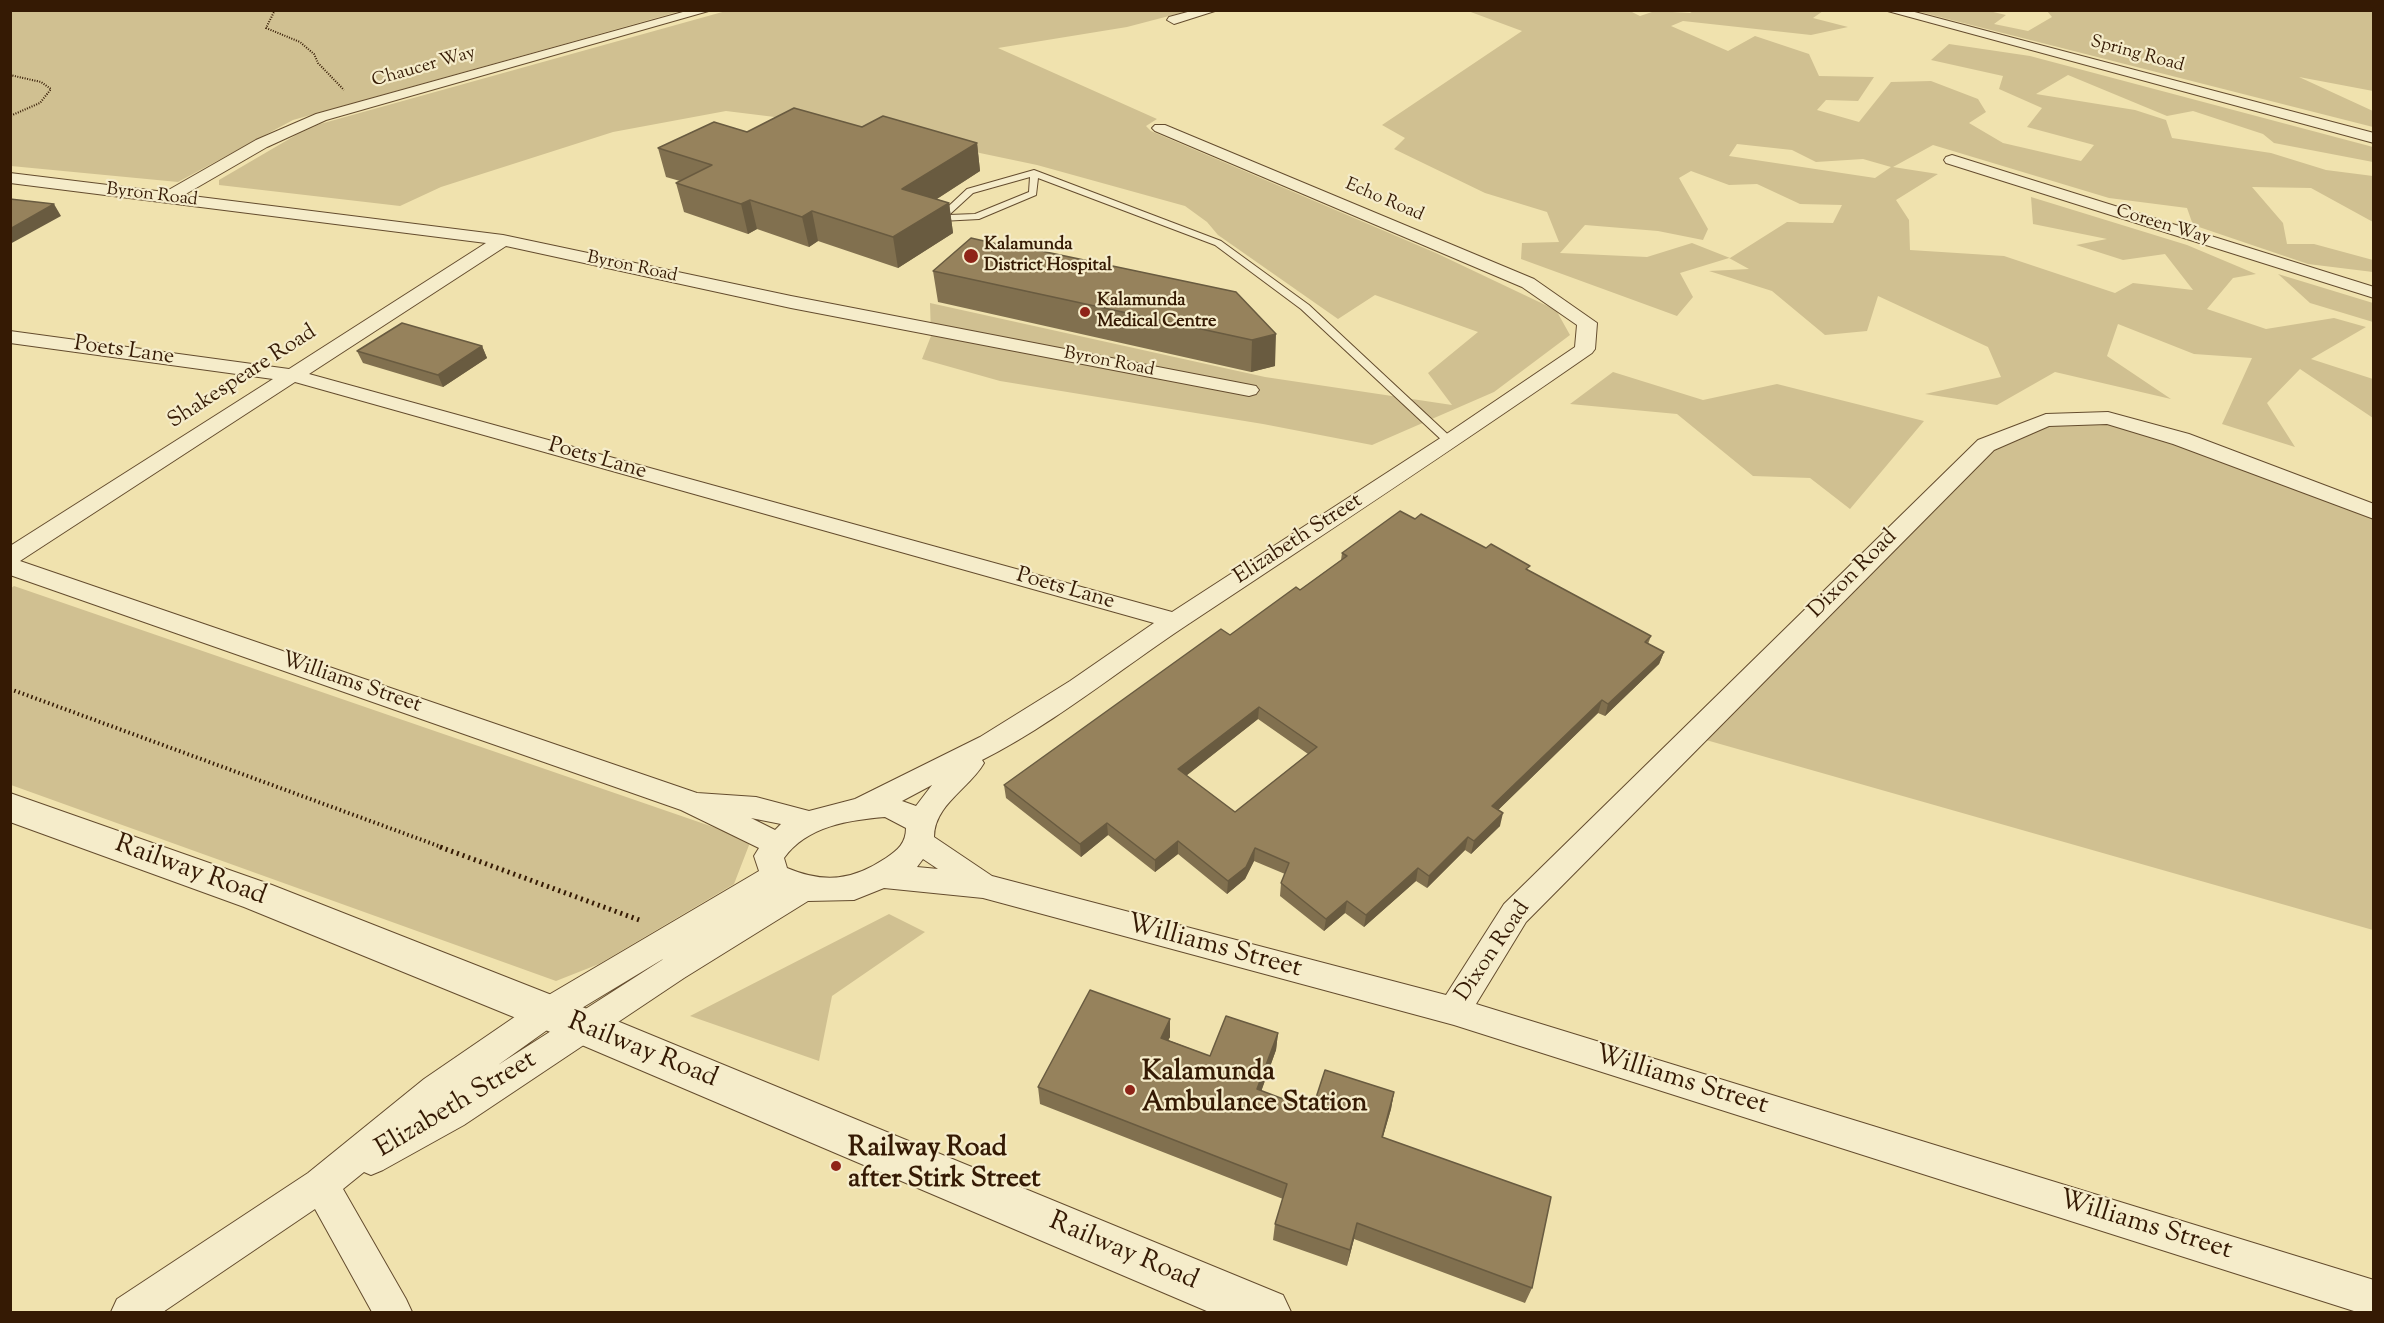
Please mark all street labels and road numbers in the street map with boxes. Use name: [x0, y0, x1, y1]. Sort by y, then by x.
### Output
street label: Spring Road: [2088, 32, 2186, 78]
street label: Chaucer Way: [370, 43, 478, 93]
street label: Echo Road: [1341, 175, 1427, 227]
street label: Byron Road: [105, 180, 199, 212]
street label: Coreen Way: [2113, 201, 2213, 251]
street label: Byron Road: [585, 248, 679, 288]
street label: Shakespeare Road: [164, 320, 322, 436]
street label: Poets Lane: [72, 332, 176, 372]
street label: Byron Road: [1062, 344, 1156, 382]
street label: Poets Lane: [545, 433, 649, 487]
street label: Elizabeth Street: [1230, 489, 1368, 591]
street label: Dixon Road: [1804, 525, 1904, 625]
street label: Poets Lane: [1013, 563, 1117, 617]
street label: Williams Street: [277, 648, 425, 720]
street label: Railway Road: [110, 830, 270, 914]
street label: Dixon Road: [1451, 897, 1537, 1007]
street label: Williams Street: [1123, 909, 1305, 987]
street label: Railway Road: [562, 1007, 722, 1097]
street label: Williams Street: [1590, 1040, 1772, 1124]
street label: Elizabeth Street: [371, 1045, 543, 1167]
street label: Williams Street: [2054, 1185, 2236, 1269]
street label: Railway Road: [1044, 1207, 1202, 1299]

